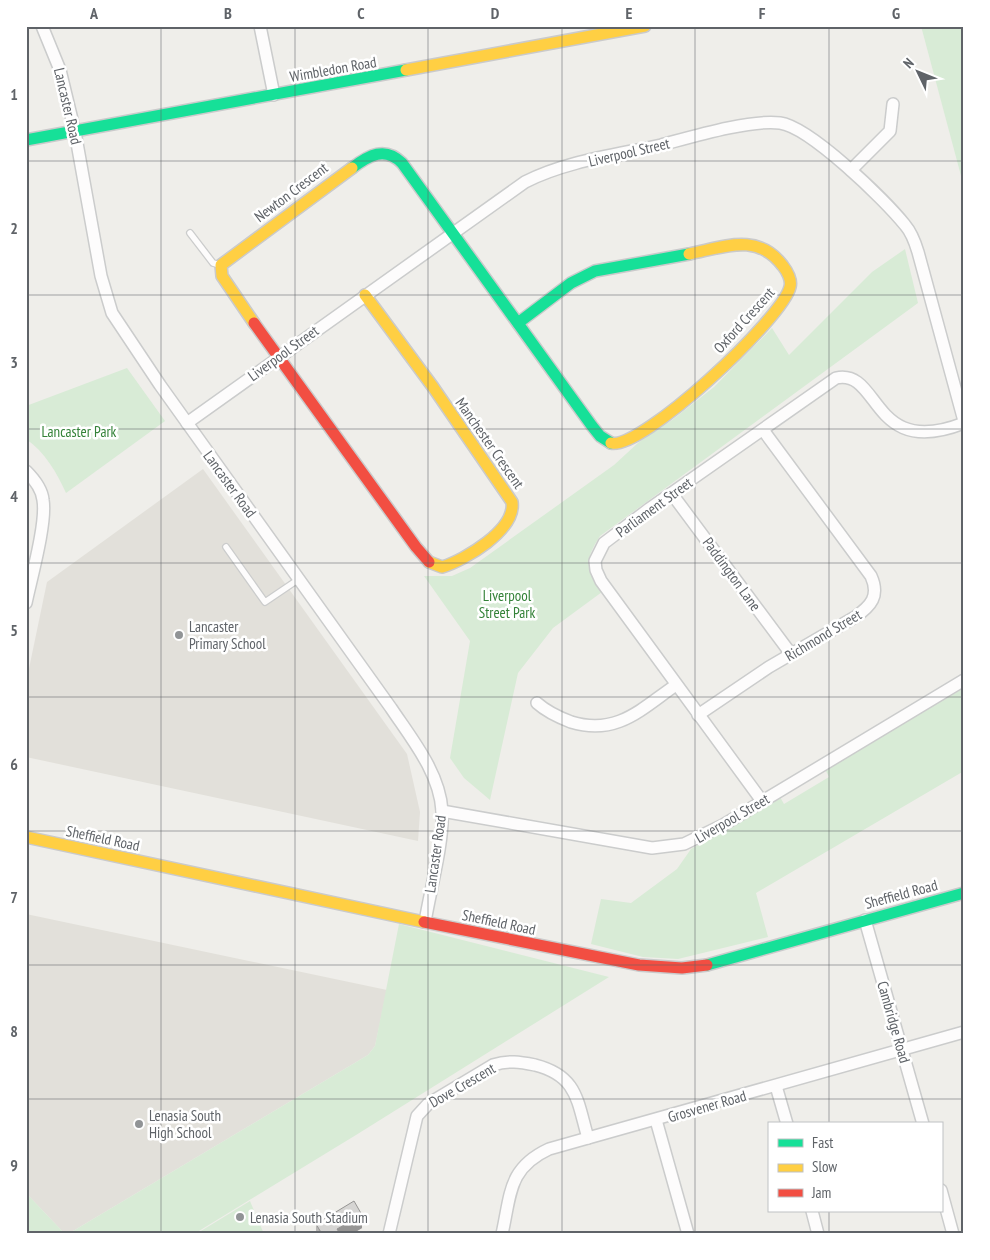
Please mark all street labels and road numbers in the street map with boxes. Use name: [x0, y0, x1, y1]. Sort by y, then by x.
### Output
street label: Wimbledon Road: [288, 52, 378, 86]
street label: Lancaster Road: [50, 66, 86, 146]
street label: Liverpool Street: [587, 133, 671, 171]
street label: Newton Crescent: [250, 158, 332, 226]
street label: Oxford Crescent: [709, 283, 779, 357]
street label: Liverpool Street: [244, 321, 322, 385]
street label: Manchester Crescent: [452, 394, 528, 492]
street label: Lancaster Road: [199, 447, 261, 521]
street label: Parliament Street: [612, 473, 696, 541]
street label: Paddington Lane: [699, 533, 765, 615]
street label: Richmond Street: [781, 605, 865, 665]
street label: Liverpool Street: [691, 789, 773, 847]
street label: Lancaster Road: [420, 814, 450, 894]
street label: Sheffield Road: [65, 821, 141, 855]
street label: Sheffield Road: [863, 875, 939, 913]
street label: Sheffield Road: [461, 905, 537, 939]
street label: Cambridge Road: [873, 979, 915, 1065]
street label: Dove Crescent: [425, 1058, 499, 1112]
street label: Grosvener Road: [666, 1086, 748, 1126]

